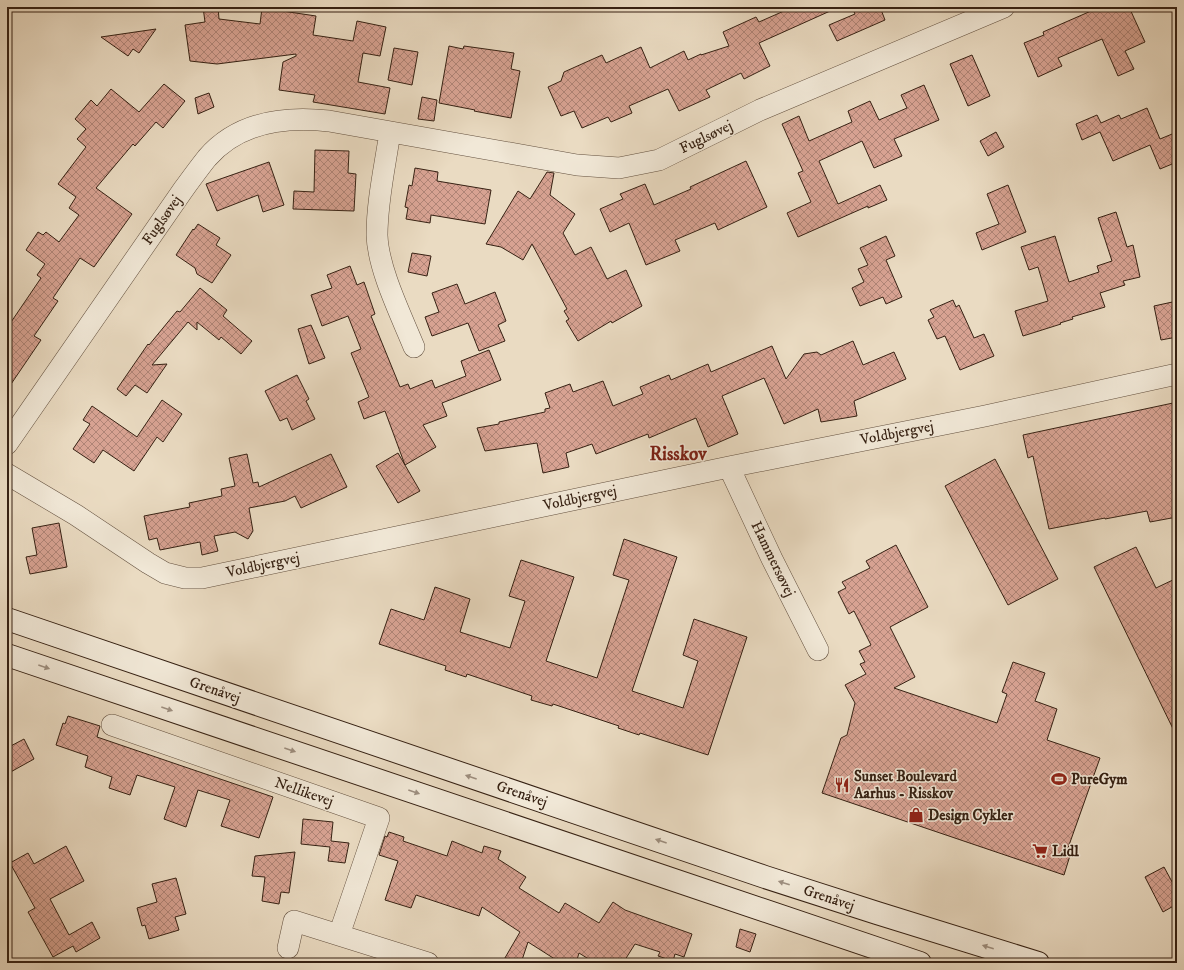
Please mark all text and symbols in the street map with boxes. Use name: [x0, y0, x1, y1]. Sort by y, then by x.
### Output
street label: Fuglsøvej: [676, 116, 736, 158]
street label: Fuglsøvej: [138, 191, 186, 249]
street label: Voldbjergvej: [858, 417, 935, 450]
district label: Risskov: [649, 443, 707, 466]
street label: Voldbjergvej: [541, 481, 618, 515]
street label: Hammersøvej: [746, 518, 800, 600]
street label: Voldbjergvej: [224, 548, 301, 582]
one-way arrow: [38, 664, 50, 670]
street label: Grenåvej: [187, 672, 243, 708]
one-way arrow: [162, 706, 174, 712]
one-way arrow: [285, 747, 297, 753]
place label: Sunset Boulevard Aarhus - Risskov: [853, 767, 957, 803]
sports icon: PureGym: [1050, 770, 1068, 788]
place label: PureGym: [1071, 770, 1128, 789]
street label: Nellikevej: [272, 773, 336, 811]
one-way arrow: [465, 774, 477, 780]
street label: Grenåvej: [494, 776, 550, 812]
restaurant icon: Sunset Boulevard Aarhus - Risskov: [833, 776, 851, 794]
one-way arrow: [408, 789, 420, 795]
shop icon: Design Cykler: [907, 806, 925, 824]
place label: Design Cykler: [928, 806, 1013, 825]
one-way arrow: [654, 838, 666, 844]
supermarket icon: Lidl: [1031, 842, 1049, 860]
place label: Lidl: [1052, 842, 1079, 861]
one-way arrow: [777, 880, 789, 886]
street label: Grenåvej: [801, 881, 857, 915]
one-way arrow: [981, 944, 993, 950]

